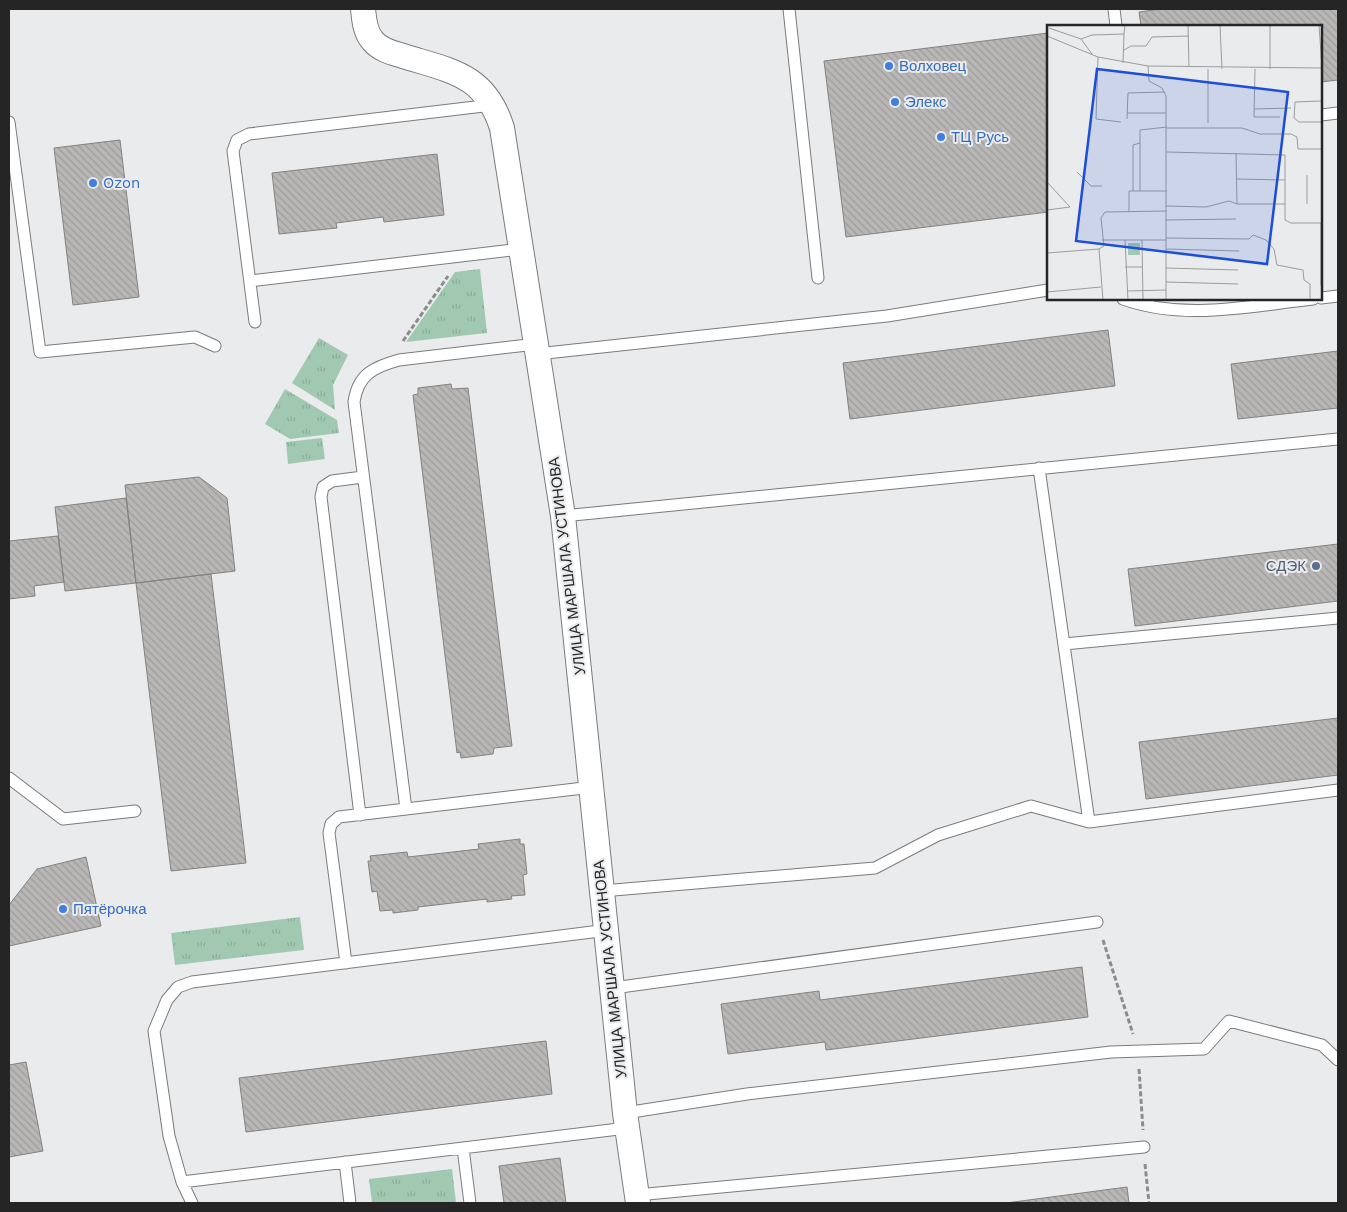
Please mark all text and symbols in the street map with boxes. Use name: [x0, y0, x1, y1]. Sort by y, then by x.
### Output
inset map: [1047, 25, 1322, 300]
place label: Волховец: [899, 57, 967, 75]
marker: Волховец: [883, 60, 895, 72]
place label: Элекс: [905, 93, 947, 111]
marker: Элекс: [889, 96, 901, 108]
place label: ТЦ Русь: [951, 128, 1009, 146]
marker: ТЦ Русь: [935, 131, 947, 143]
place label: Ozon: [103, 174, 140, 192]
marker: Ozon: [87, 177, 99, 189]
street label: УЛИЦА МАРШАЛА УСТИНОВА: [545, 456, 589, 676]
place label: СДЭК: [1266, 557, 1306, 575]
marker: СДЭК: [1310, 560, 1322, 572]
street label: УЛИЦА МАРШАЛА УСТИНОВА: [590, 859, 630, 1079]
place label: Пятёрочка: [73, 900, 147, 918]
marker: Пятёрочка: [57, 903, 69, 915]

